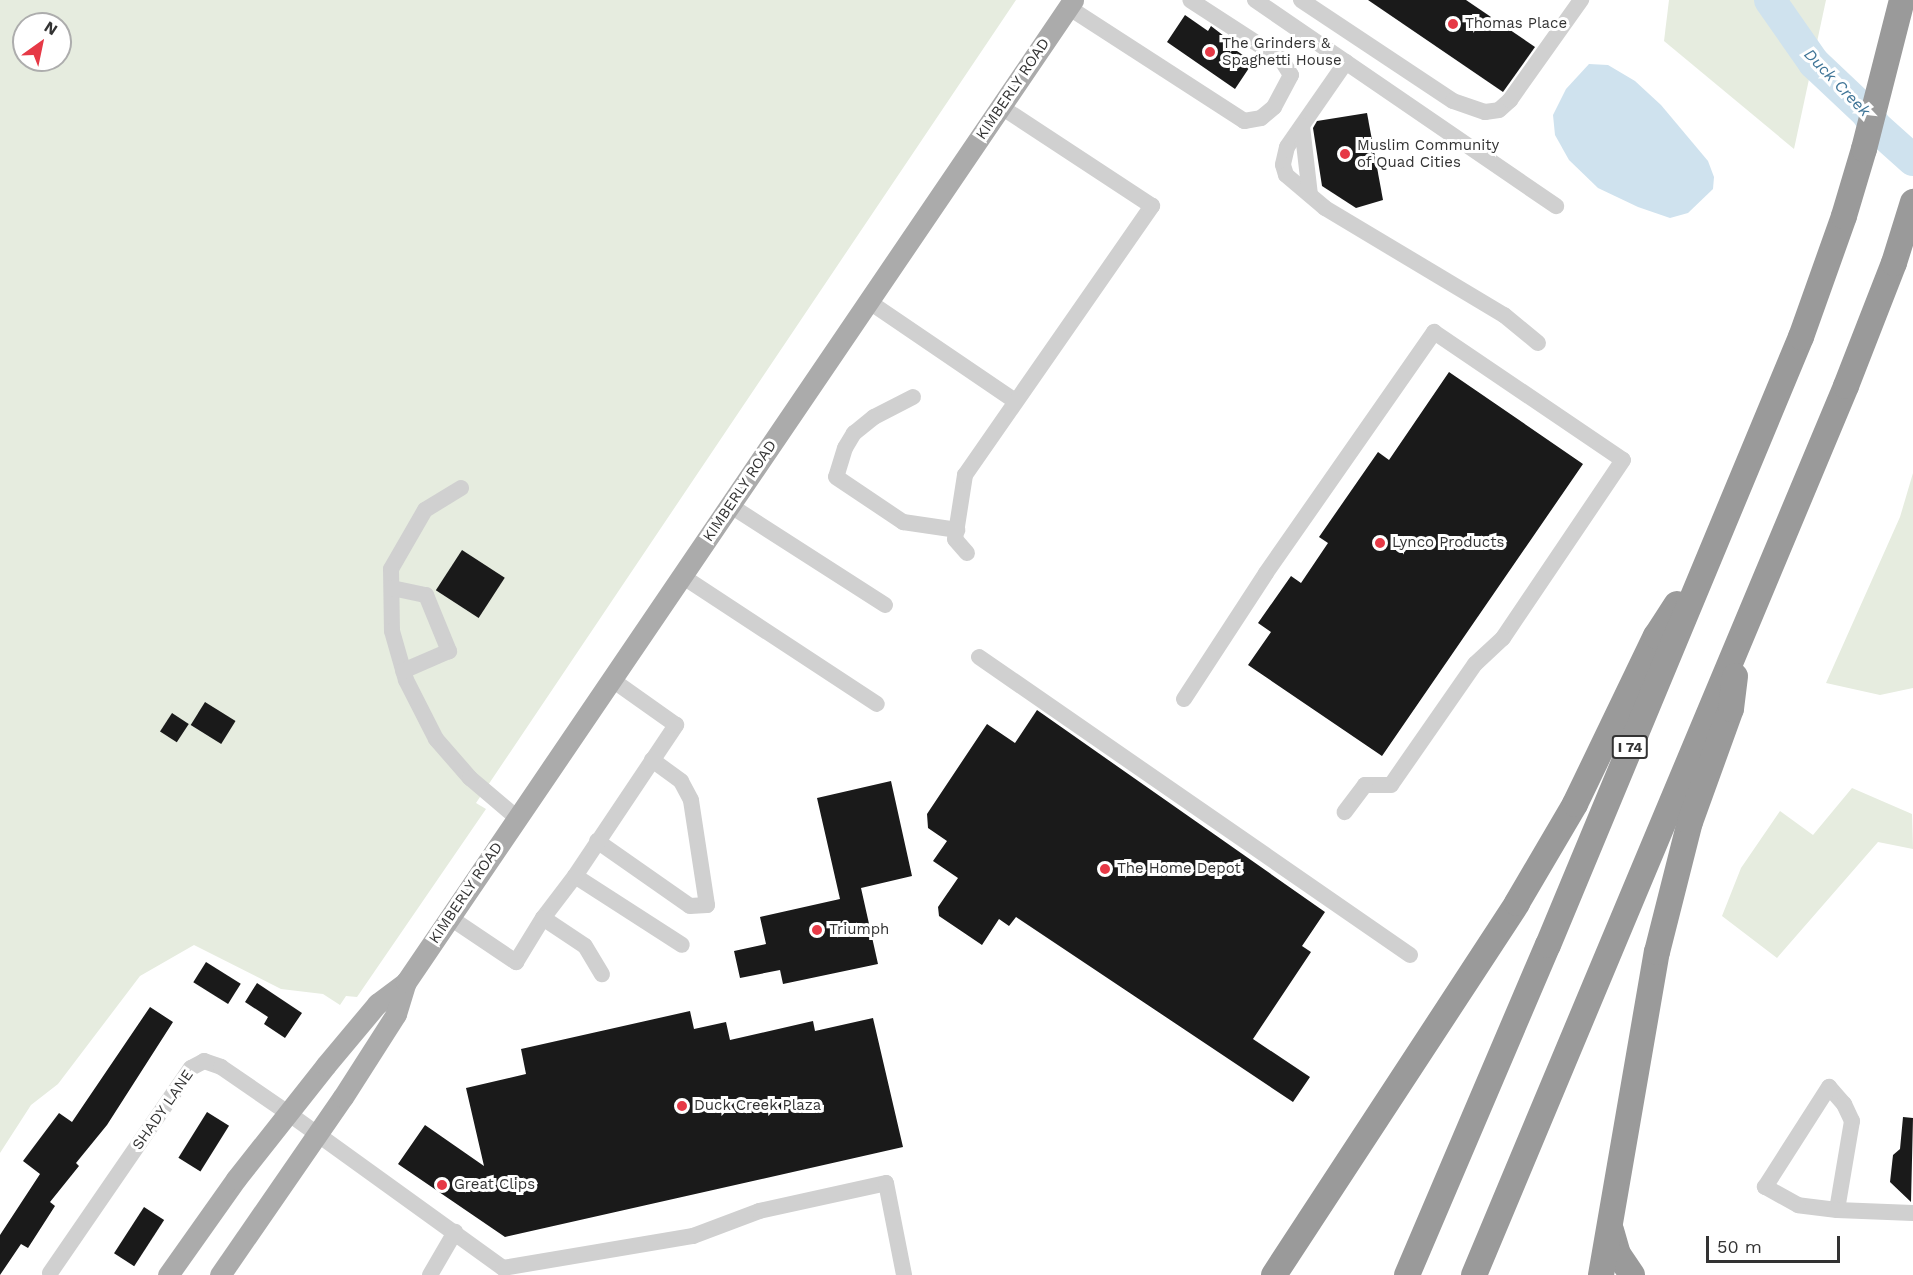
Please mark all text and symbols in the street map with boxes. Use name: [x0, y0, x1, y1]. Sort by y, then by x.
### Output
north arrow: [12, 12, 72, 72]
place label: Thomas Place: [1465, 15, 1567, 33]
text: N: [41, 17, 61, 39]
marker: Thomas Place: [1446, 17, 1460, 31]
place label: The Grinders & Spaghetti House: [1222, 34, 1342, 69]
street label: KIMBERLY ROAD: [972, 35, 1054, 143]
marker: The Grinders & Spaghetti House: [1203, 45, 1217, 59]
water label: Duck Creek: [1800, 45, 1874, 121]
place label: Muslim Community of Quad Cities: [1357, 136, 1499, 171]
marker: Muslim Community of Quad Cities: [1338, 147, 1352, 161]
street label: KIMBERLY ROAD: [699, 437, 781, 545]
place label: Lynco Products: [1392, 534, 1504, 552]
marker: Lynco Products: [1373, 536, 1387, 550]
road number: I 74: [1610, 736, 1650, 758]
street label: KIMBERLY ROAD: [425, 839, 507, 947]
place label: The Home Depot: [1117, 860, 1241, 878]
marker: The Home Depot: [1098, 862, 1112, 876]
place label: Triumph: [829, 921, 889, 939]
marker: Triumph: [810, 923, 824, 937]
street label: SHADY LANE: [129, 1066, 197, 1154]
place label: Duck Creek Plaza: [694, 1097, 822, 1115]
marker: Duck Creek Plaza: [675, 1099, 689, 1113]
place label: Great Clips: [454, 1176, 535, 1194]
marker: Great Clips: [435, 1178, 449, 1192]
scale bar: [1709, 1224, 1842, 1262]
text: 50 m: [1717, 1236, 1762, 1257]

